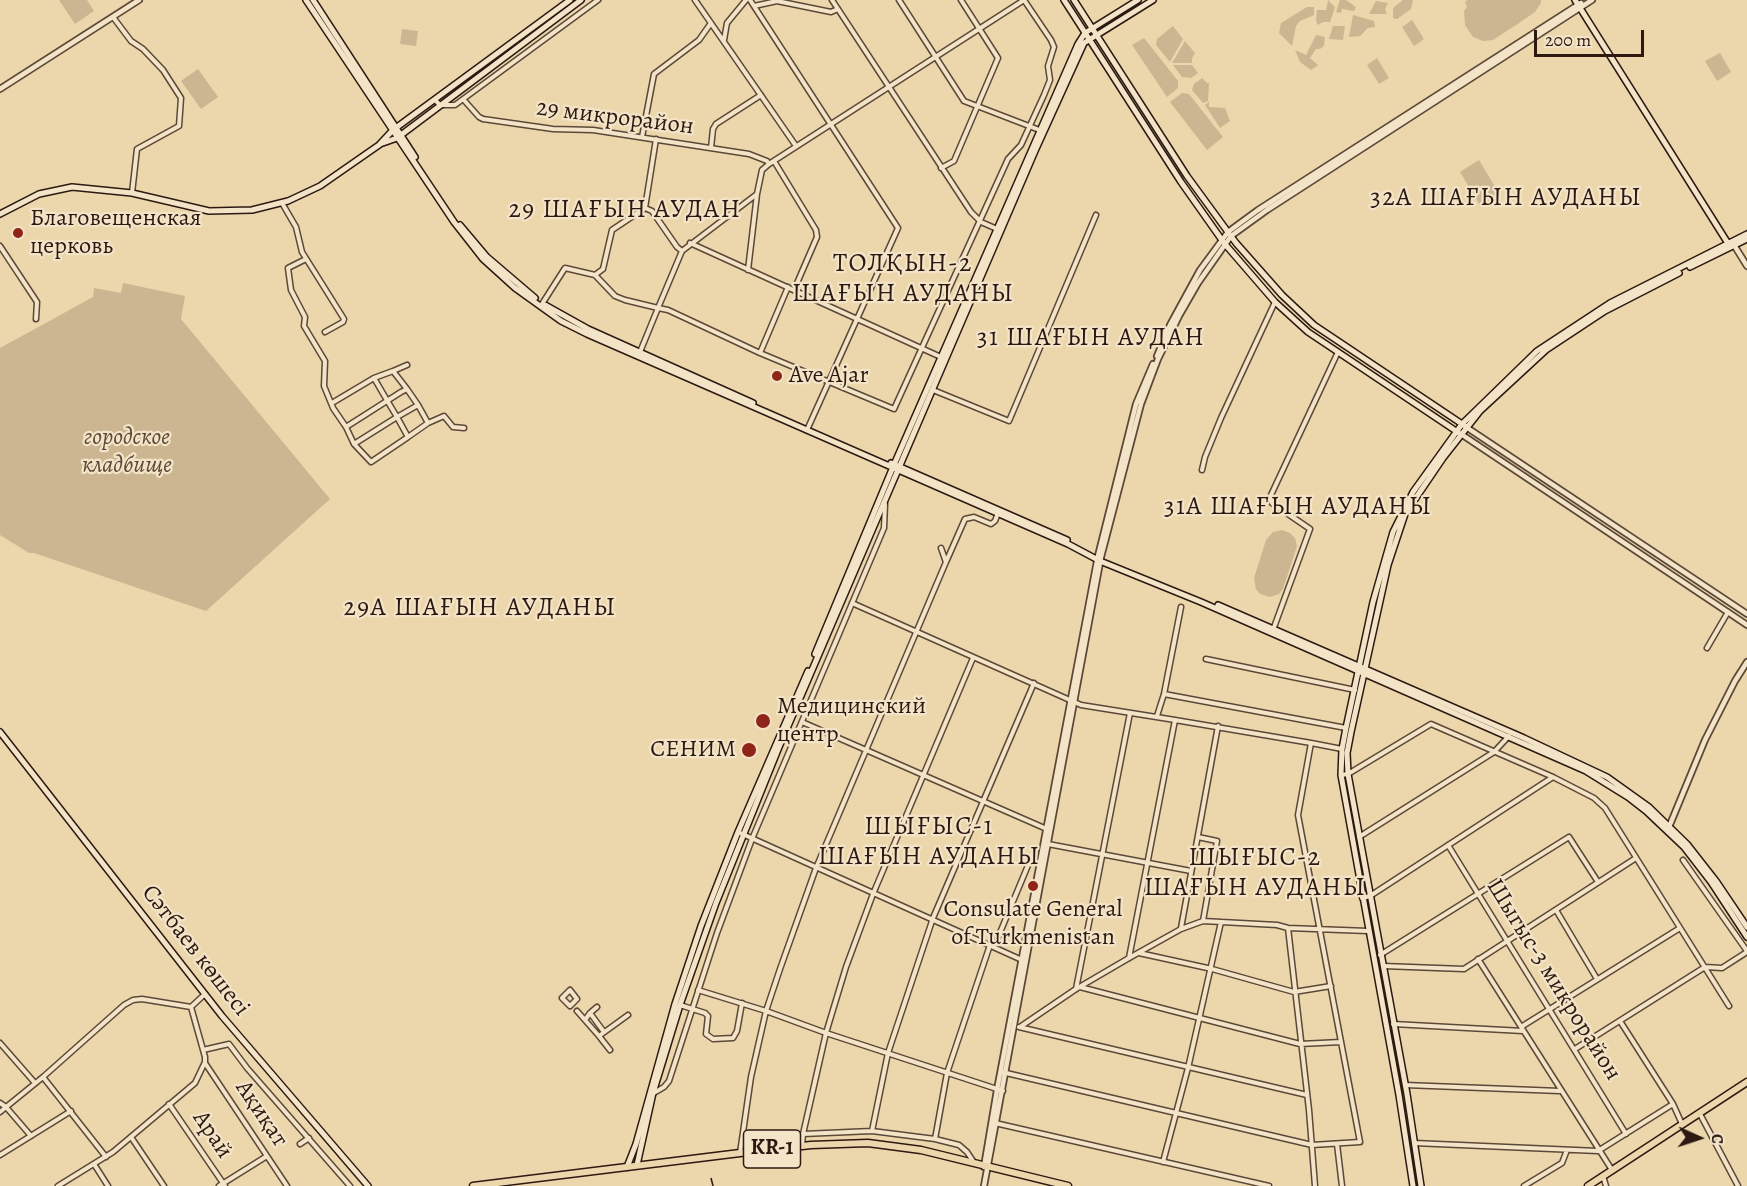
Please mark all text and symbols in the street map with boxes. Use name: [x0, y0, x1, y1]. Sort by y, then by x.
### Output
scale bar: [1537, 18, 1646, 56]
text: 200 m: [1545, 28, 1591, 52]
street label: 29 микрорайон: [535, 94, 695, 142]
district label: 32А ШАҒЫН АУДАНЫ: [1370, 183, 1642, 215]
district label: 29 ШАҒЫН АУДАН: [508, 195, 742, 227]
place label: Благовещенская церковь: [30, 205, 201, 261]
marker: Благовещенская церковь: [11, 226, 25, 240]
district label: ТОЛҚЫН-2 ШАҒЫН АУДАНЫ: [792, 249, 1014, 310]
district label: 31 ШАҒЫН АУДАН: [977, 323, 1205, 355]
place label: Ave Ajar: [789, 362, 869, 390]
marker: Ave Ajar: [770, 369, 784, 383]
park label: городское кладбище: [82, 424, 172, 480]
district label: 31А ШАҒЫН АУДАНЫ: [1164, 492, 1432, 524]
district label: 29А ШАҒЫН АУДАНЫ: [343, 593, 617, 625]
place label: Медицинский центр: [777, 693, 926, 749]
marker: Медицинский центр: [754, 712, 772, 730]
place label: СЕНИМ: [650, 736, 736, 764]
marker: СЕНИМ: [740, 741, 758, 759]
district label: ШЫҒЫС-1 ШАҒЫН АУДАНЫ: [818, 812, 1040, 874]
district label: ШЫҒЫС-2 ШАҒЫН АУДАНЫ: [1144, 843, 1366, 904]
street label: Шыгыс-3 микрорайон: [1479, 874, 1627, 1086]
marker: Consulate General of Turkmenistan: [1026, 879, 1040, 893]
street label: Сәтбаев көшесі: [135, 880, 255, 1022]
place label: Consulate General of Turkmenistan: [944, 896, 1122, 952]
street label: Ақиқат: [228, 1075, 294, 1153]
street label: Арай: [186, 1106, 238, 1164]
north arrow: [1669, 1108, 1729, 1168]
road number: KR-1: [744, 1130, 800, 1168]
text: С: [1706, 1133, 1728, 1144]

